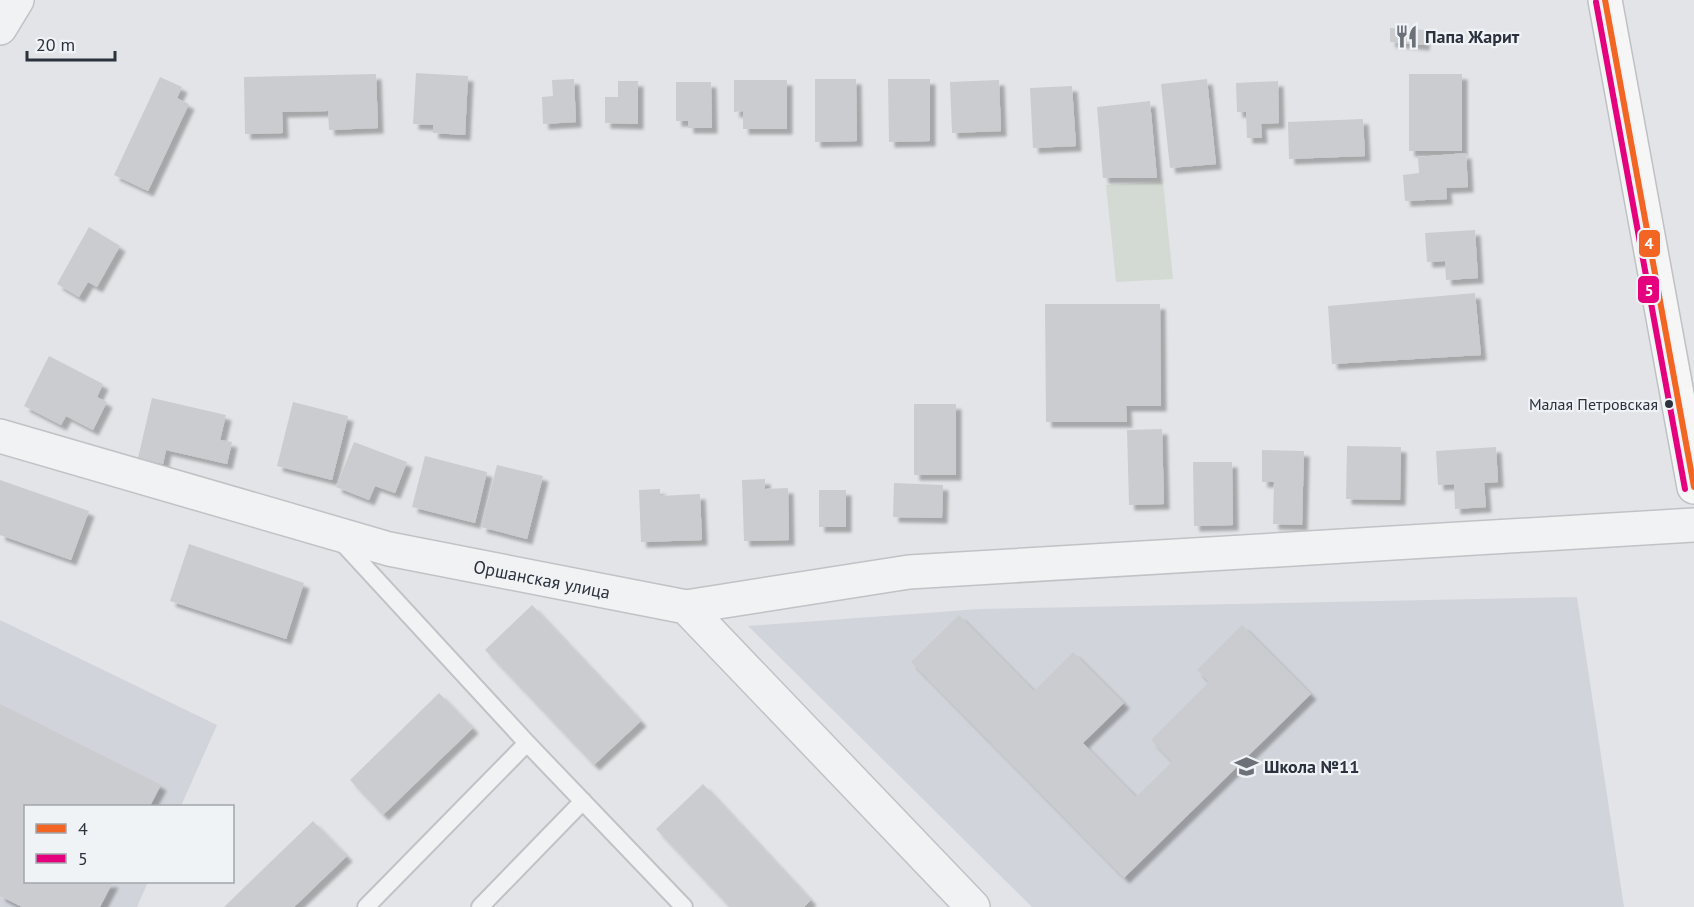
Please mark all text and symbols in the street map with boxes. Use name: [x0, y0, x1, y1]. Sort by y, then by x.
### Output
restaurant icon: Папа Жарит: [1394, 23, 1420, 49]
scale bar: [27, 24, 116, 62]
place label: Папа Жарит: [1425, 25, 1520, 48]
text: 20 m: [36, 33, 75, 56]
line badge: 4: [1638, 229, 1661, 258]
text: 4: [1644, 233, 1654, 253]
line badge: 5: [1637, 275, 1660, 304]
text: 5: [1644, 280, 1654, 300]
place label: Малая Петровская: [1529, 394, 1658, 414]
marker: Малая Петровская: [1663, 398, 1675, 410]
street label: Оршанская улица: [472, 554, 612, 603]
school or university icon: Школа №11: [1233, 753, 1259, 779]
place label: Школа №11: [1264, 755, 1359, 778]
legend: [24, 805, 234, 883]
text: 4: [78, 817, 88, 840]
text: 5: [78, 847, 88, 870]

